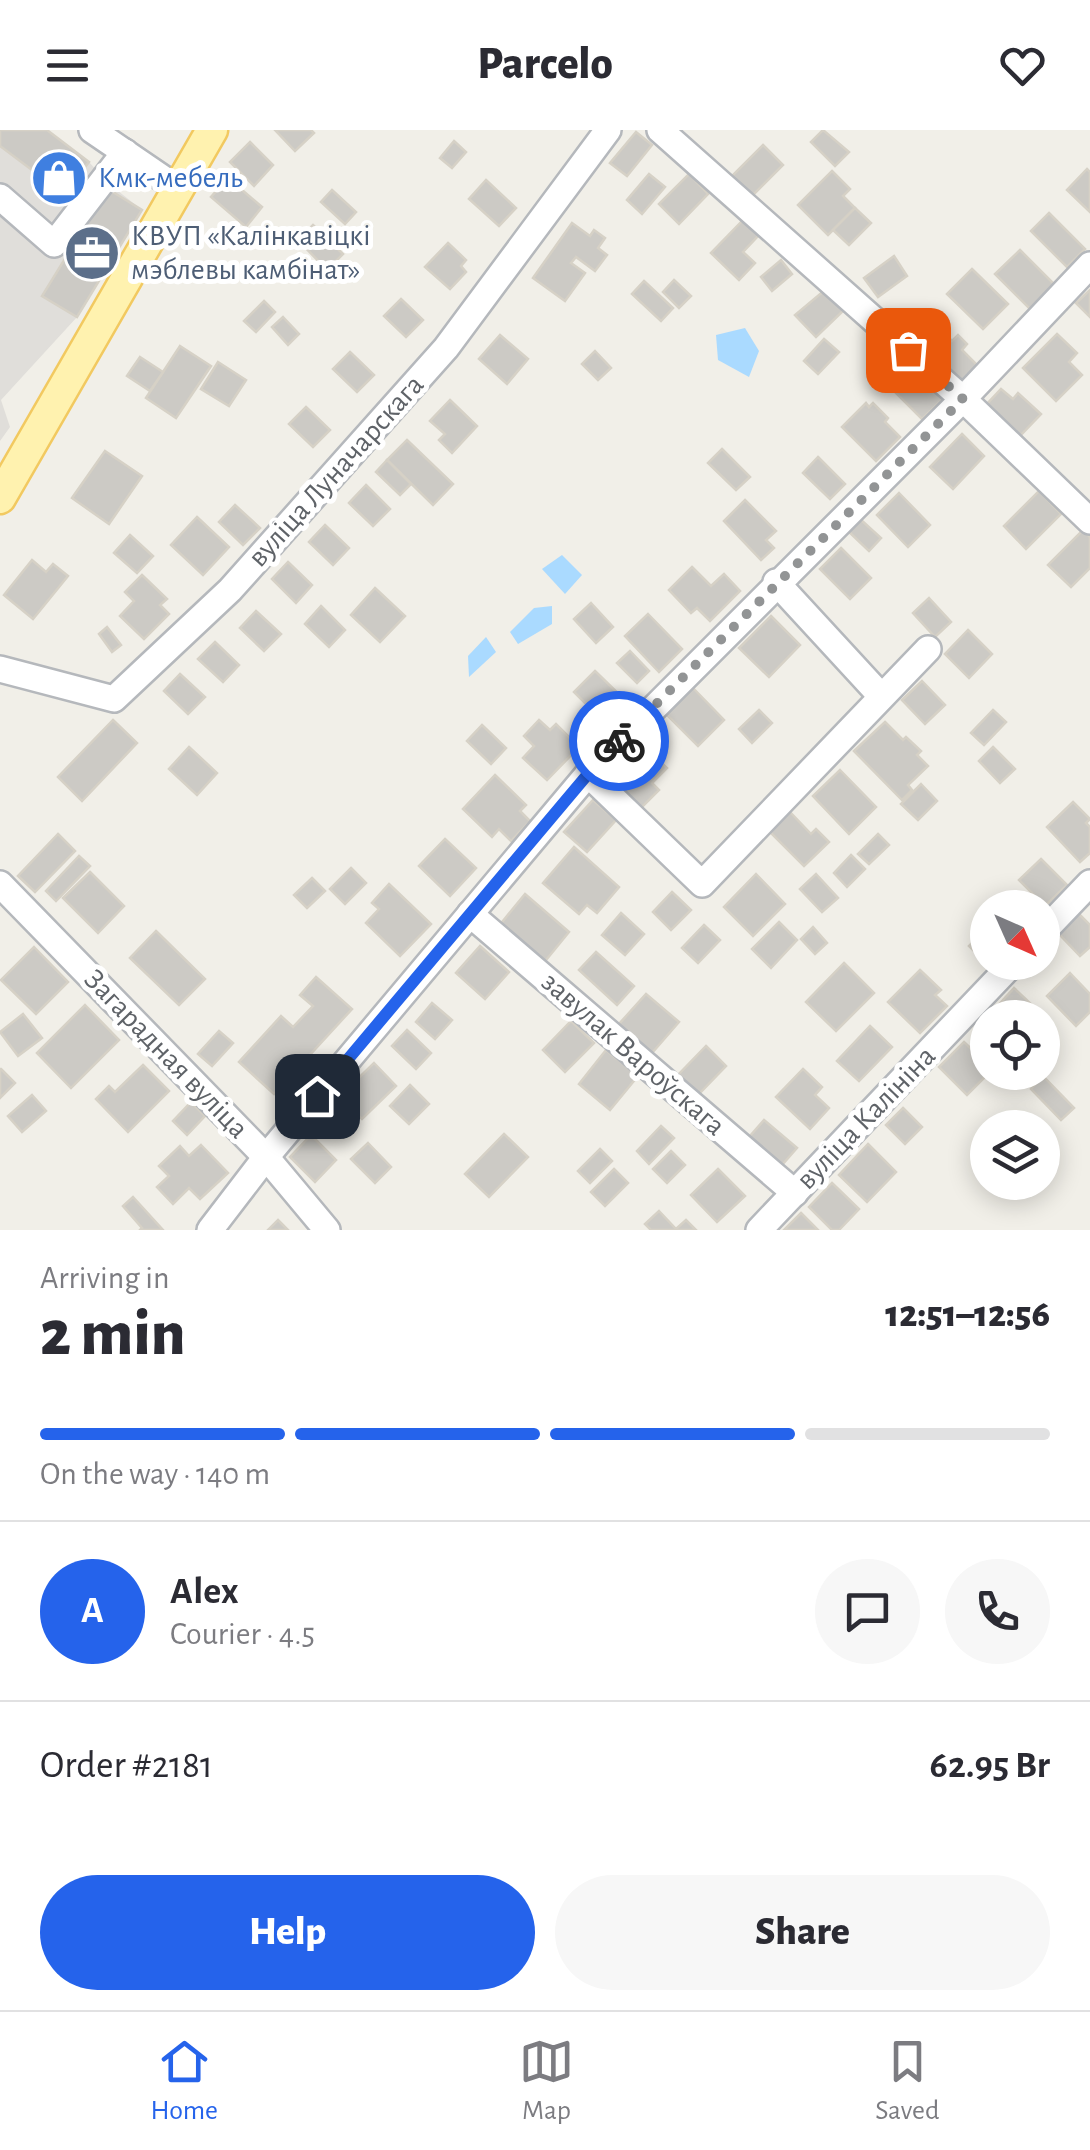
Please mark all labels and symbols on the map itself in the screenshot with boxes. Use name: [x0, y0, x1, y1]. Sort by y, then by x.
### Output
shop icon: Кмк-мебель: [29, 148, 89, 208]
place label: Кмк-мебель: [98, 163, 243, 193]
place label: КВУП «Калінкавіцкі мэблевы камбінат»: [131, 221, 370, 285]
office icon: КВУП «Калінкавіцкі мэблевы камбінат»: [62, 223, 122, 283]
pin: [866, 308, 951, 393]
street label: вуліца Луначарскага: [242, 369, 430, 573]
courier: [569, 691, 669, 791]
north arrow: [970, 890, 1060, 980]
street label: Загарадная вуліца: [78, 964, 254, 1144]
street label: завулак Вароўскага: [535, 966, 731, 1142]
street label: вуліца Калініна: [791, 1041, 941, 1195]
pin: [275, 1054, 360, 1139]

